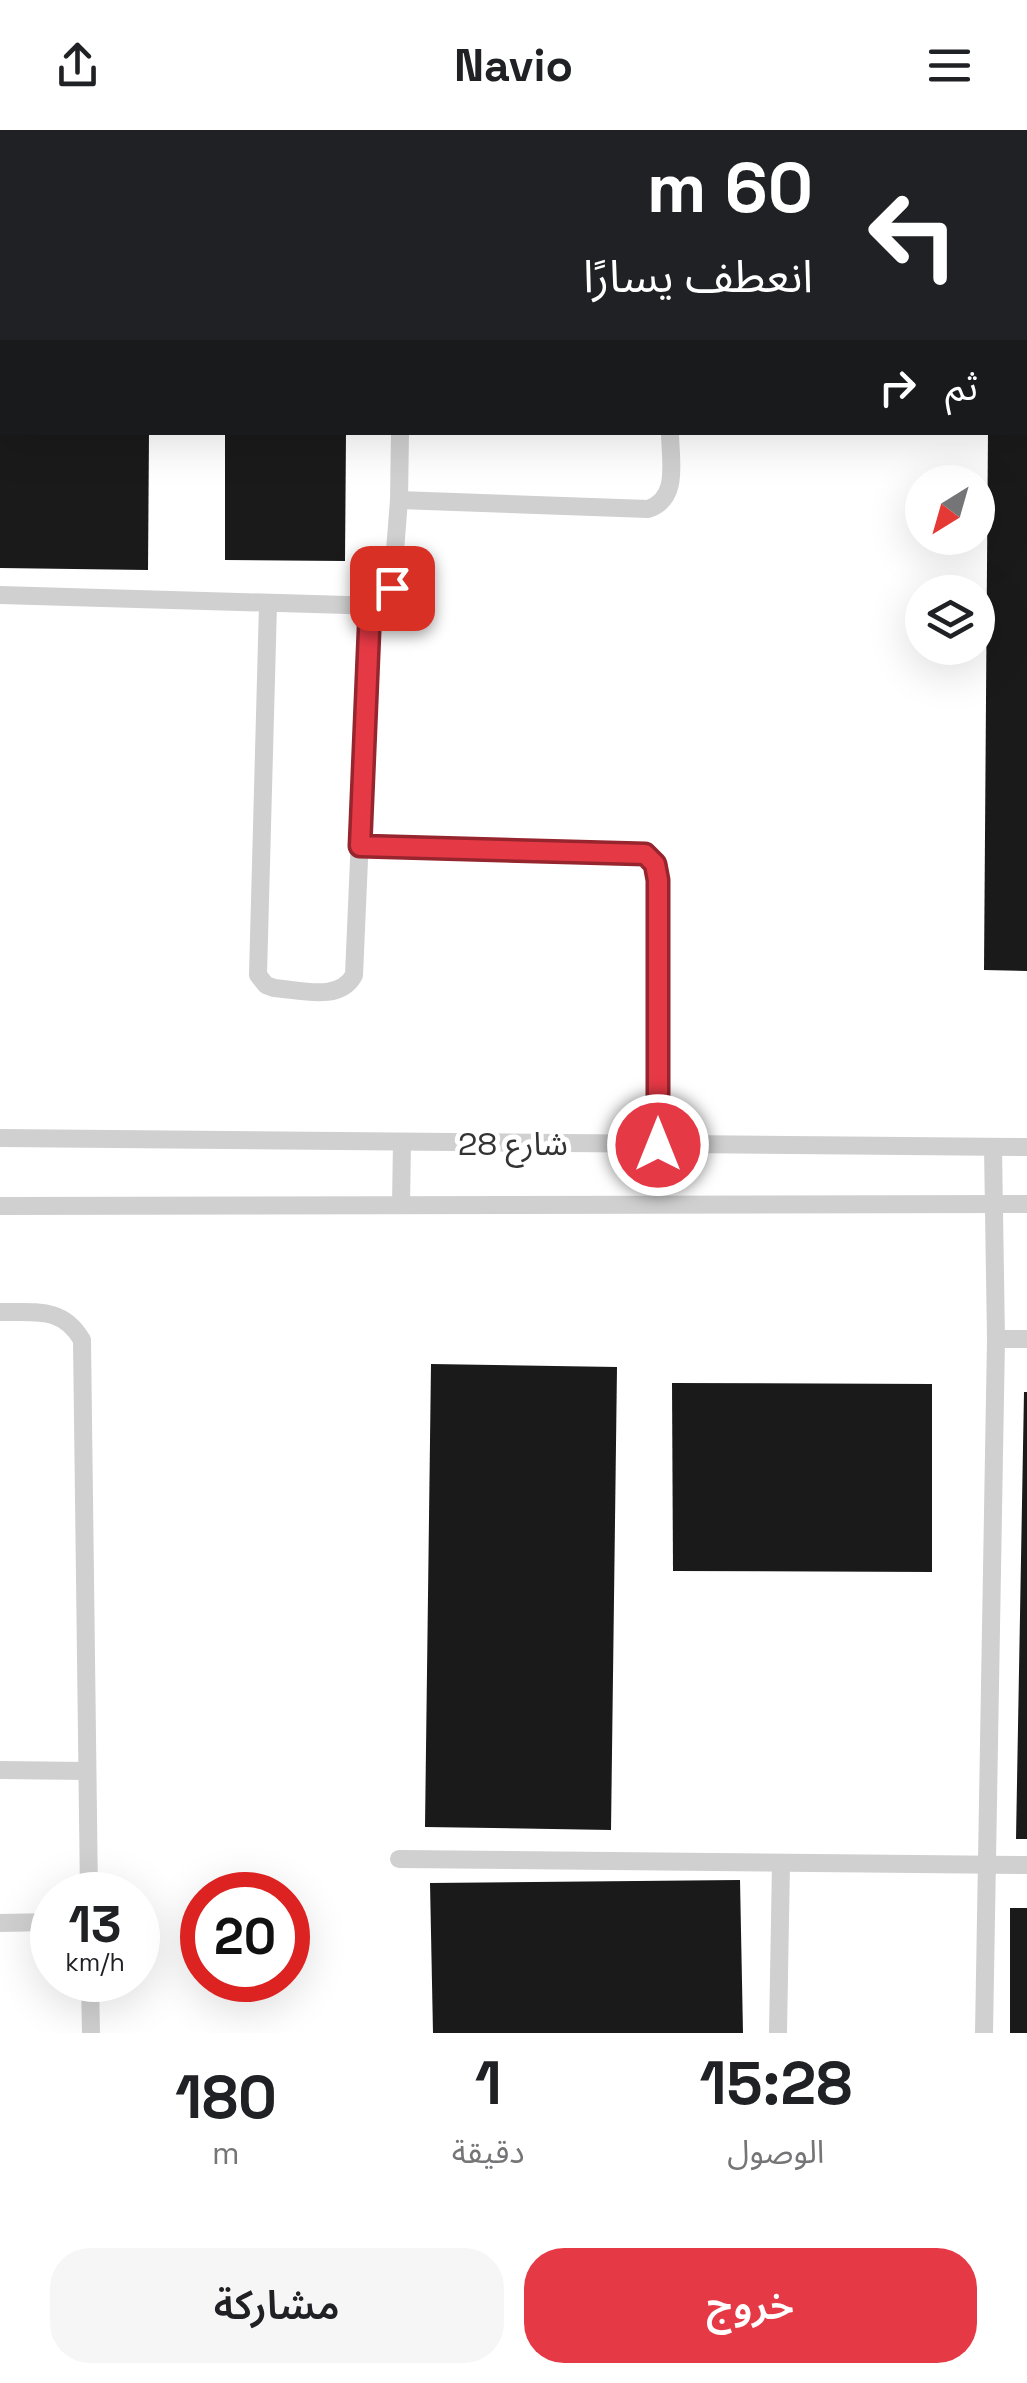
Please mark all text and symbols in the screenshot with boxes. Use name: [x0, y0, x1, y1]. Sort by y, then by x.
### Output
text: Navio: [454, 37, 573, 94]
icon: share: [50, 38, 105, 93]
icon: menu: [922, 38, 977, 93]
text: 60 m: [647, 143, 813, 232]
icon: left: [848, 170, 978, 300]
text: انعطف يسارًا: [583, 248, 813, 305]
icon: right: [870, 360, 925, 415]
text: ثم: [945, 363, 978, 411]
north arrow: [905, 465, 995, 555]
map controls: [905, 465, 995, 665]
pin: [350, 546, 435, 631]
icon: arrive: [365, 561, 420, 616]
button: layers: [905, 575, 995, 665]
position arrow: [606, 1093, 710, 1197]
street label: شارع 28: [458, 1124, 568, 1168]
speed limit sign: 20: [180, 1872, 310, 2002]
text: 13: [69, 1893, 122, 1957]
text: km/h: [65, 1946, 125, 1978]
text: 1: [475, 2045, 502, 2122]
text: 15:28: [700, 2045, 852, 2122]
text: 180: [175, 2059, 277, 2136]
text: دقيقة: [452, 2132, 525, 2172]
text: الوصول: [727, 2132, 824, 2172]
text: m: [212, 2133, 240, 2173]
button: مشاركة: [50, 2248, 504, 2363]
button: خروج: [524, 2248, 977, 2363]

